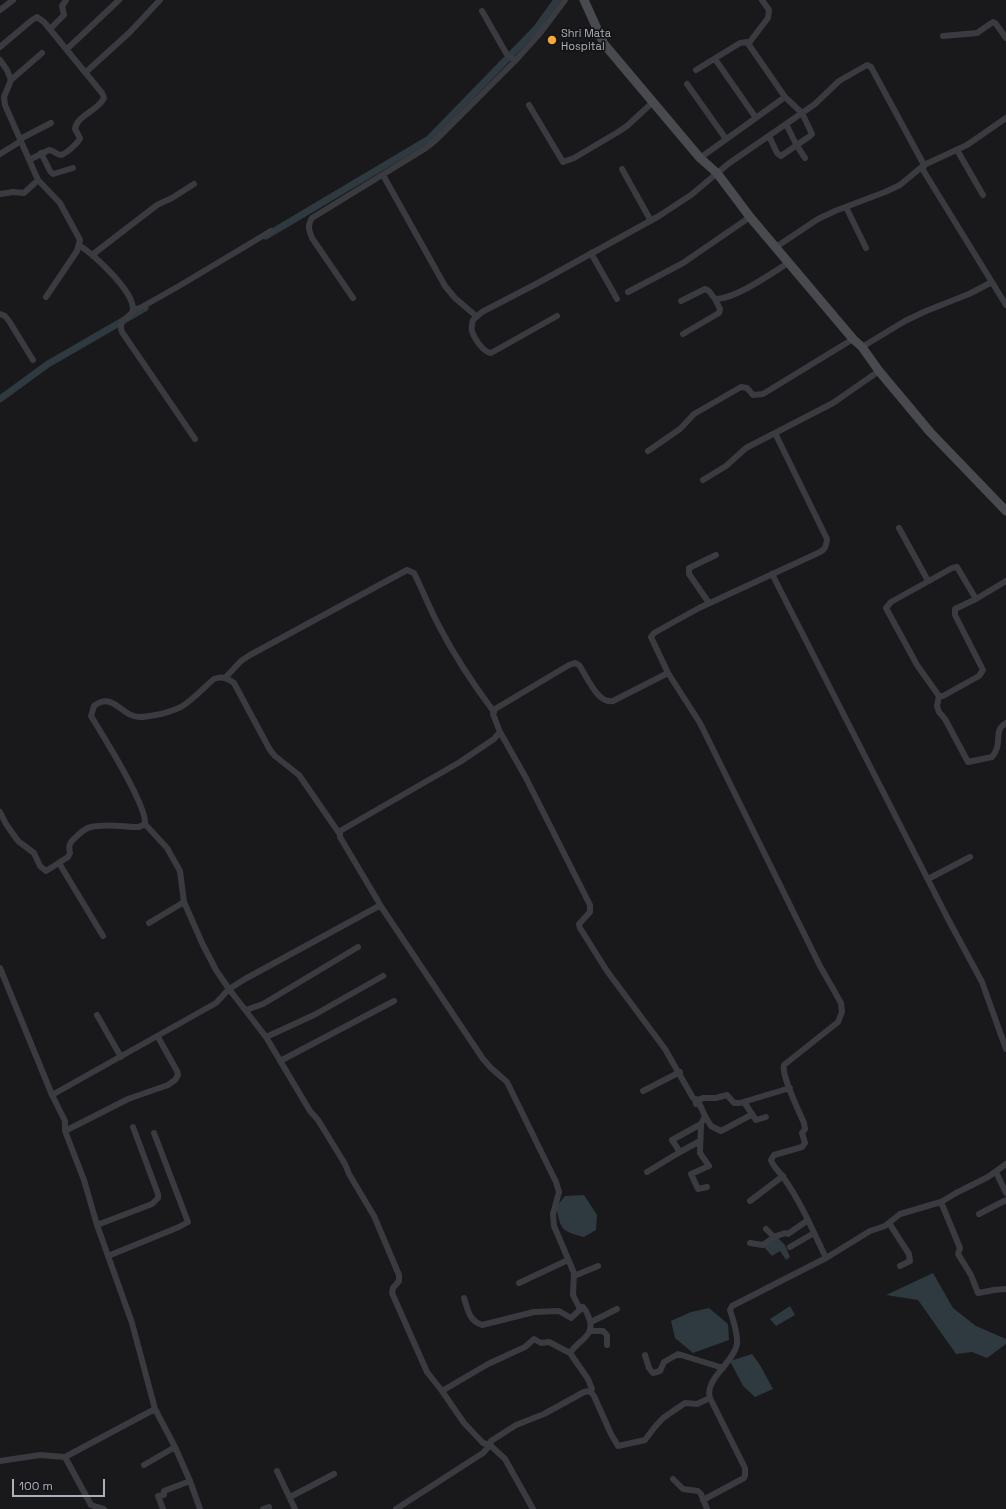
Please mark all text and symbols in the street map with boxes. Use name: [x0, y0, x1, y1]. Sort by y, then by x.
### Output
place label: Shri Mata Hospital: [561, 27, 611, 53]
marker: Shri Mata Hospital: [546, 34, 558, 46]
scale bar: [14, 1471, 107, 1497]
text: 100 m: [19, 1478, 53, 1494]

